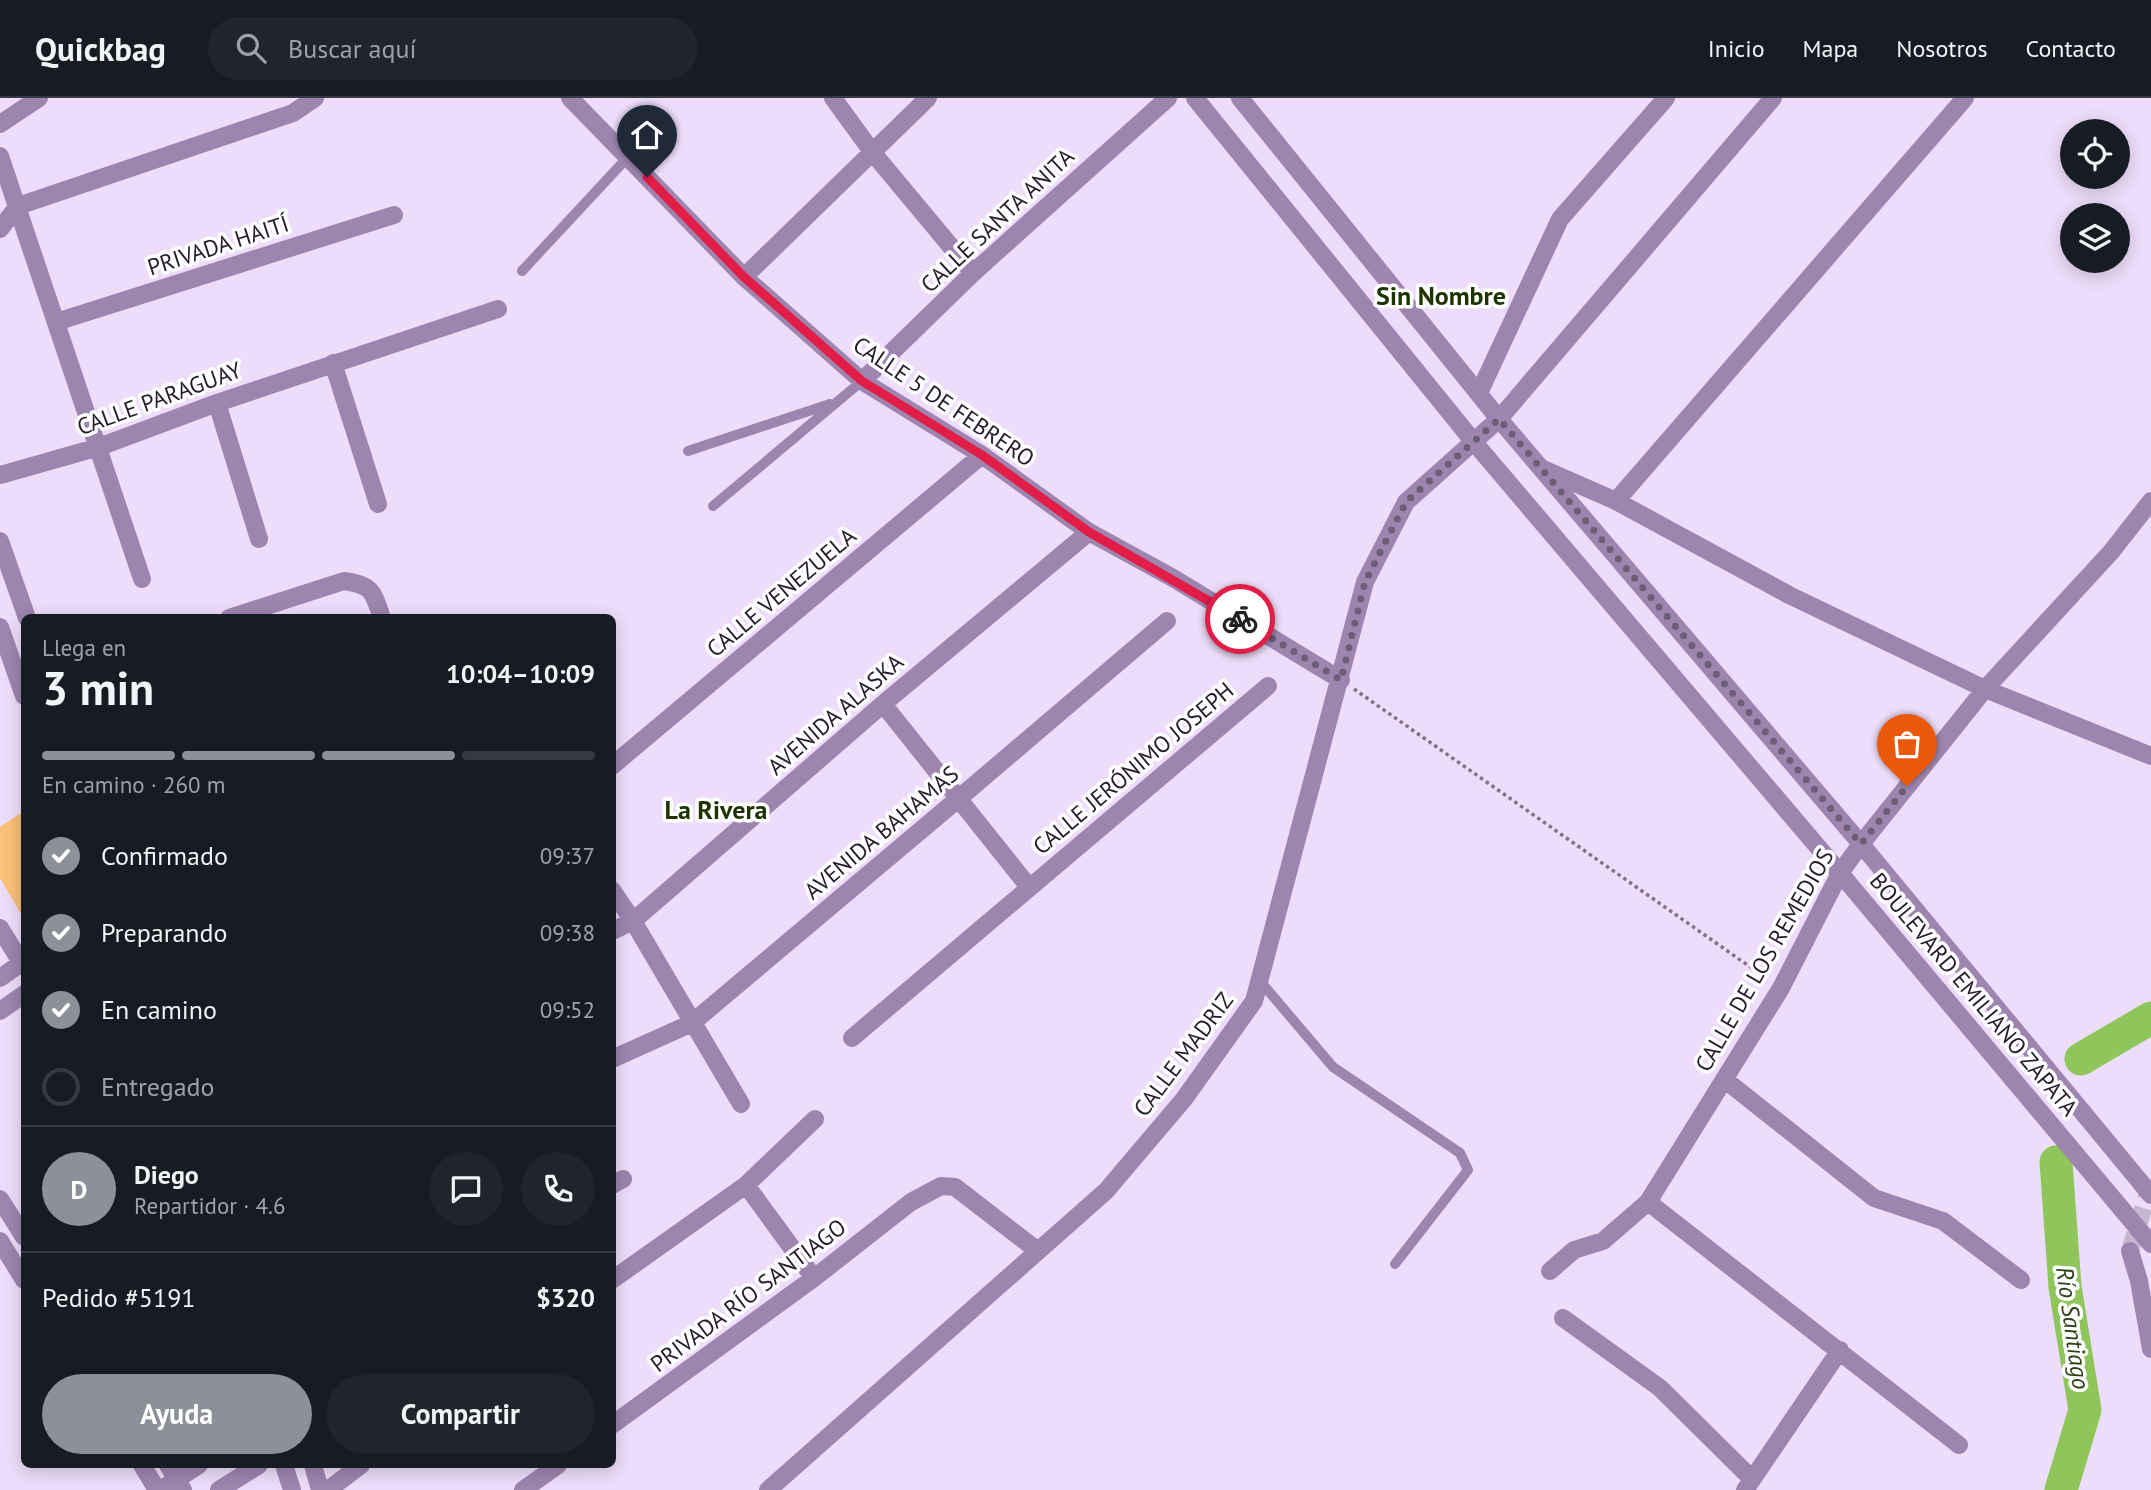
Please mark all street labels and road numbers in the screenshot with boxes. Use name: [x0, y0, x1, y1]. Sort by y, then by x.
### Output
street label: CALLE SANTA ANITA: [914, 141, 1080, 298]
street label: PRIVADA HAITÍ: [144, 208, 293, 281]
street label: CALLE 5 DE FEBRERO: [848, 330, 1040, 472]
street label: CALLE PARAGUAY: [73, 355, 245, 441]
street label: CALLE VENEZUELA: [700, 521, 862, 663]
street label: AVENIDA ALASKA: [761, 647, 909, 781]
street label: CALLE JERÓNIMO JOSEPH: [1027, 676, 1239, 860]
street label: AVENIDA BAHAMAS: [798, 759, 964, 905]
street label: CALLE DE LOS REMEDIOS: [1688, 843, 1840, 1077]
street label: BOULEVARD EMILIANO ZAPATA: [1864, 867, 2085, 1122]
street label: CALLE MADRIZ: [1127, 986, 1239, 1122]
street label: PRIVADA RÍO SANTIAGO: [644, 1212, 852, 1378]

